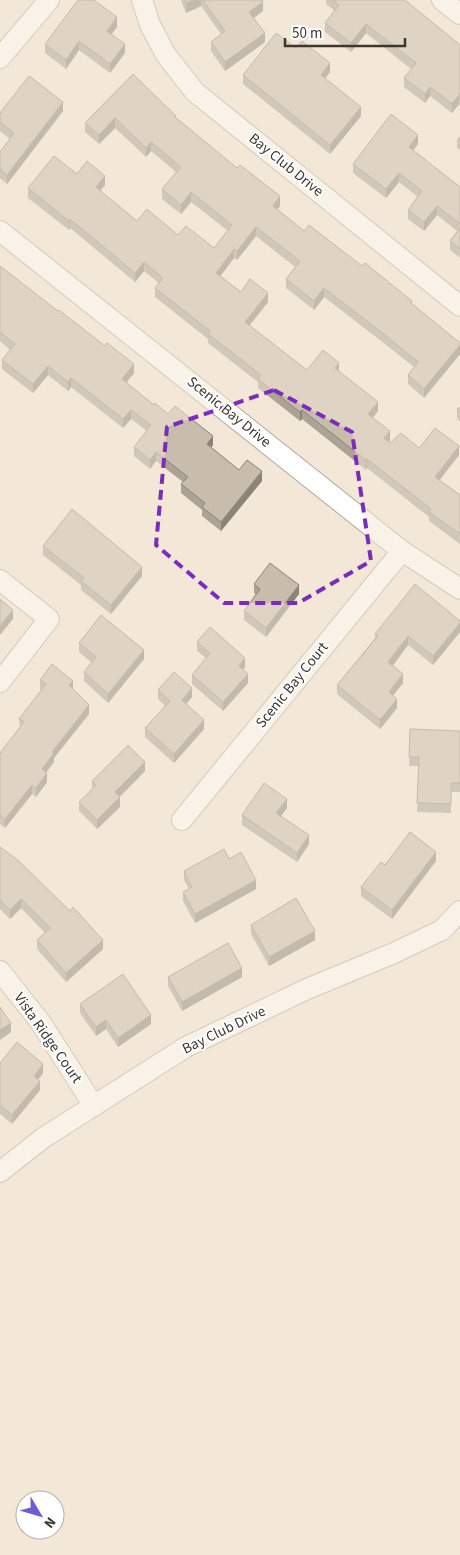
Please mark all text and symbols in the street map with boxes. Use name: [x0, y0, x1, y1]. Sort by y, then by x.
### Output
scale bar: [285, 15, 405, 47]
text: 50 m: [292, 23, 322, 44]
street label: Bay Club Drive: [244, 128, 328, 202]
street label: Scenic Bay Drive: [183, 372, 275, 452]
street label: Scenic Bay Court: [251, 638, 333, 732]
street label: Vista Ridge Court: [9, 988, 87, 1088]
street label: Bay Club Drive: [179, 1001, 269, 1059]
north arrow: [15, 1490, 65, 1540]
text: N: [39, 1513, 60, 1532]

